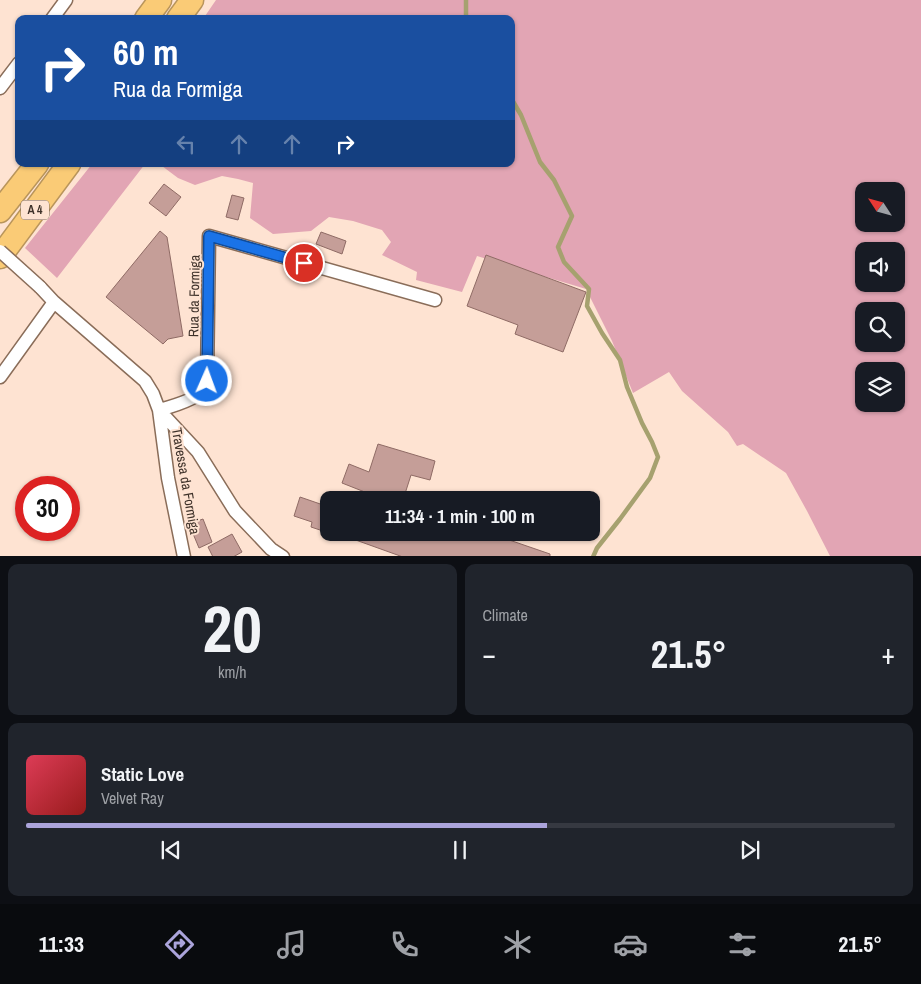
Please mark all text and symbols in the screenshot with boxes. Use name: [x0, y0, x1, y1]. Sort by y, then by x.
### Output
text: 60 m: [113, 29, 178, 76]
icon: right: [30, 35, 95, 100]
text: Rua da Formiga: [113, 74, 242, 104]
icon: left: [172, 130, 200, 158]
icon: ahead: [225, 130, 253, 158]
icon: ahead: [278, 130, 306, 158]
icon: right: [331, 130, 359, 158]
north arrow: [855, 182, 905, 232]
map controls: [855, 182, 905, 412]
road number: A 4: [21, 200, 49, 220]
pin: [283, 242, 325, 284]
button: sound: [855, 242, 905, 292]
icon: arrive: [290, 249, 318, 277]
street label: Rua da Formiga: [184, 254, 204, 337]
button: search: [855, 302, 905, 352]
position arrow: [180, 354, 232, 406]
button: layers: [855, 362, 905, 412]
street label: Travessa da Formiga: [168, 426, 204, 536]
speed limit sign: 30: [15, 476, 80, 541]
text: 11:34 · 1 min · 100 m: [385, 503, 535, 529]
text: 20: [203, 585, 262, 672]
text: Climate: [483, 604, 528, 626]
text: 21.5°: [651, 629, 727, 680]
text: −: [483, 635, 496, 673]
text: +: [882, 635, 895, 673]
text: km/h: [218, 661, 246, 683]
text: Static Love: [101, 761, 184, 787]
text: Velvet Ray: [101, 787, 164, 809]
icon: previous: [157, 836, 185, 864]
icon: pause: [446, 836, 474, 864]
icon: next: [736, 836, 764, 864]
icon: directions: [162, 927, 197, 962]
icon: music: [274, 927, 309, 962]
icon: phone: [387, 927, 422, 962]
icon: climate: [500, 927, 535, 962]
icon: car: [613, 927, 648, 962]
icon: filters: [725, 927, 760, 962]
text: 11:33: [39, 929, 84, 959]
text: 21.5°: [838, 929, 882, 959]

